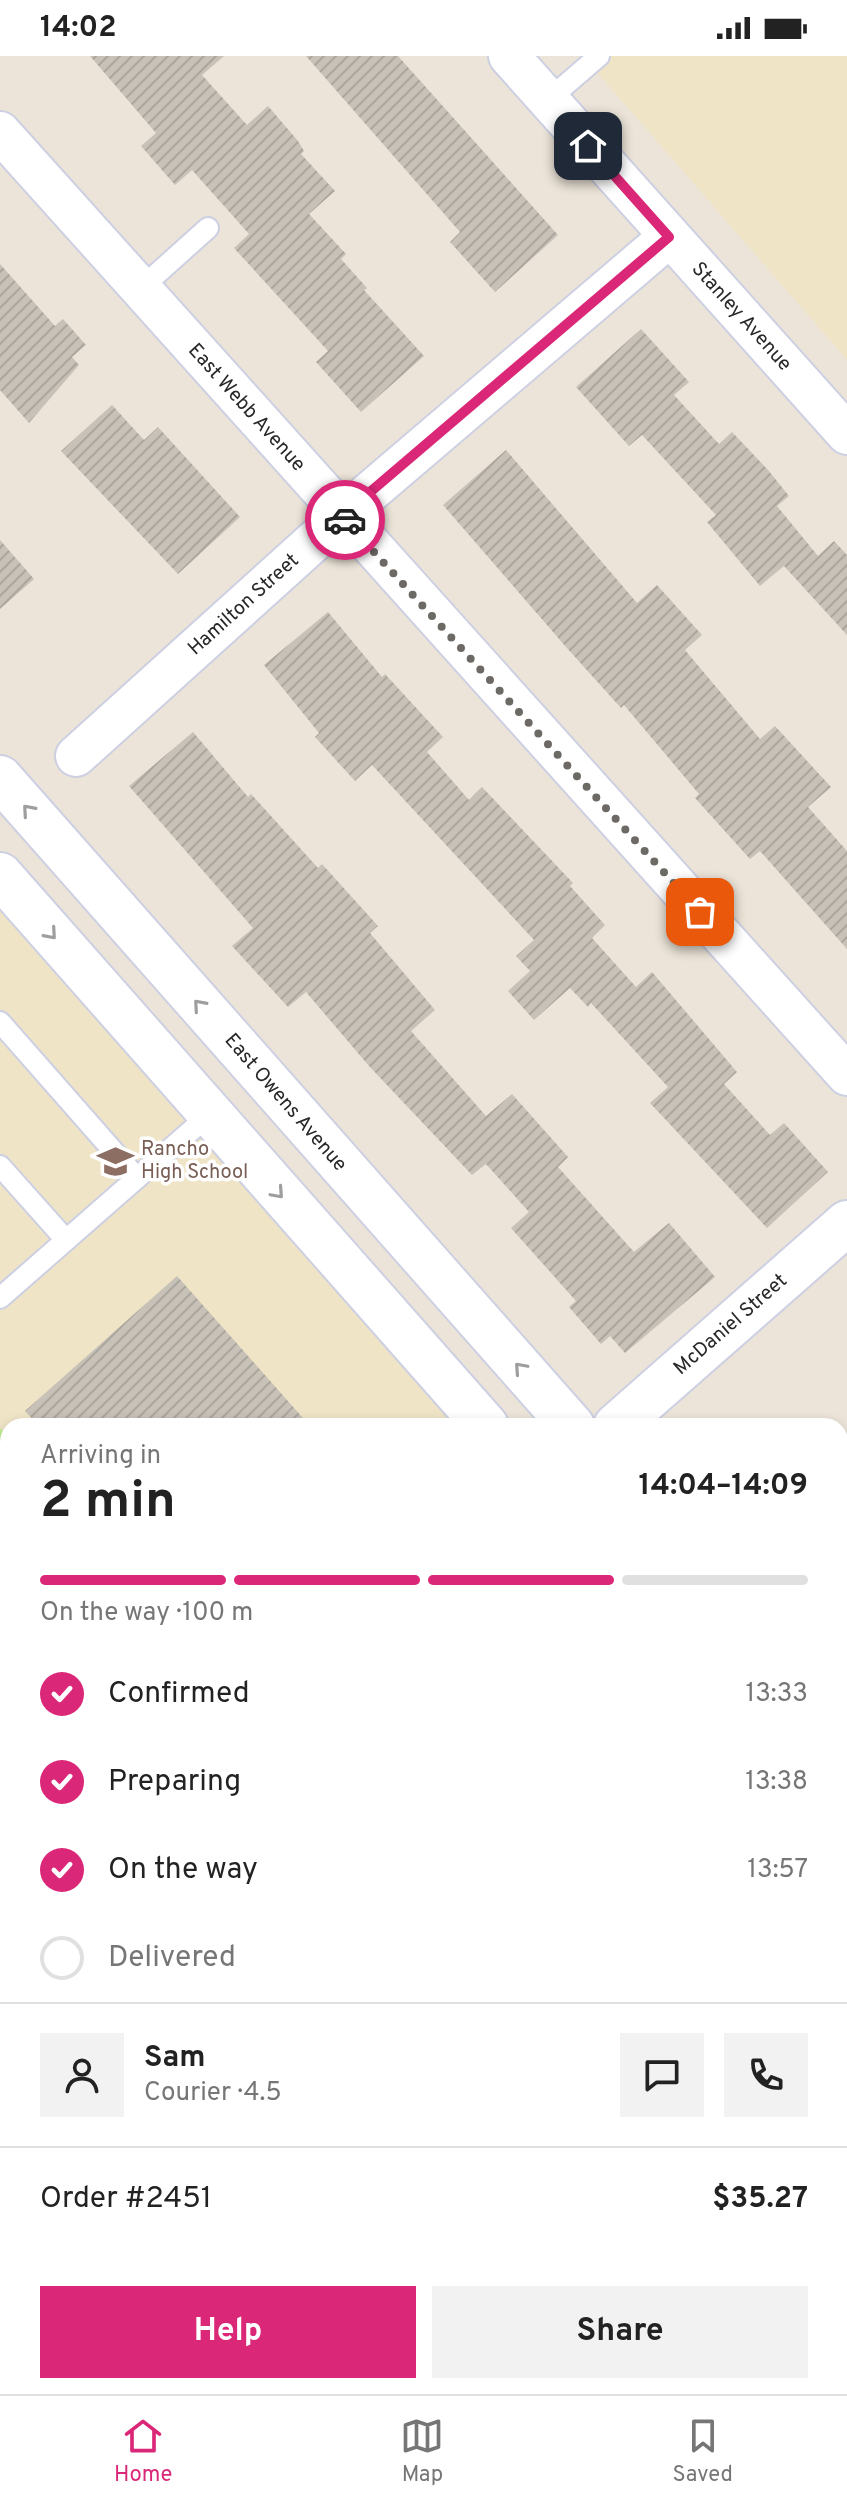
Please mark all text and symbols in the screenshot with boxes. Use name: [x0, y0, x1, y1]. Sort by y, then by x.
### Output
text: 14:02: [40, 10, 117, 47]
pin: [554, 112, 622, 180]
icon: home: [566, 124, 610, 168]
street label: Stanley Avenue: [685, 257, 797, 377]
street label: East Webb Avenue: [182, 338, 310, 478]
courier: [305, 480, 385, 560]
icon: car: [323, 498, 367, 542]
street label: Hamilton Street: [183, 548, 305, 662]
one-way arrow: [23, 804, 38, 819]
pin: [666, 878, 734, 946]
icon: bag: [678, 890, 722, 934]
one-way arrow: [42, 925, 56, 940]
one-way arrow: [195, 1000, 209, 1015]
street label: East Owens Avenue: [218, 1029, 352, 1177]
place label: Rancho High School: [141, 1137, 248, 1186]
school or university icon: Rancho High School: [96, 1143, 134, 1181]
one-way arrow: [269, 1183, 283, 1198]
street label: McDaniel Street: [669, 1269, 793, 1381]
one-way arrow: [515, 1362, 530, 1377]
text: Arriving in: [40, 1440, 161, 1473]
text: 14:04–14:09: [639, 1468, 808, 1505]
text: 2 min: [40, 1470, 176, 1536]
text: On the way · 100 m: [40, 1597, 253, 1630]
icon: check: [40, 1672, 84, 1716]
text: Confirmed: [108, 1676, 250, 1713]
text: 13:33: [745, 1678, 808, 1711]
icon: check: [40, 1760, 84, 1804]
text: Preparing: [108, 1764, 241, 1801]
text: 13:38: [745, 1766, 808, 1799]
icon: check: [40, 1848, 84, 1892]
text: On the way: [108, 1852, 258, 1889]
text: 13:57: [747, 1854, 808, 1887]
text: Delivered: [108, 1940, 236, 1977]
button: person: [40, 2033, 124, 2117]
button: chat: [620, 2033, 704, 2117]
button: phone: [724, 2033, 808, 2117]
text: Sam: [144, 2040, 206, 2077]
text: Courier · 4.5: [144, 2077, 282, 2110]
text: Order #2451: [40, 2181, 212, 2218]
text: $35.27: [712, 2181, 808, 2218]
button: Help: [40, 2286, 416, 2378]
button: Share: [432, 2286, 808, 2378]
tab: Home: [114, 2414, 172, 2489]
tab: Map: [400, 2414, 444, 2489]
tab: Saved: [673, 2414, 733, 2489]

